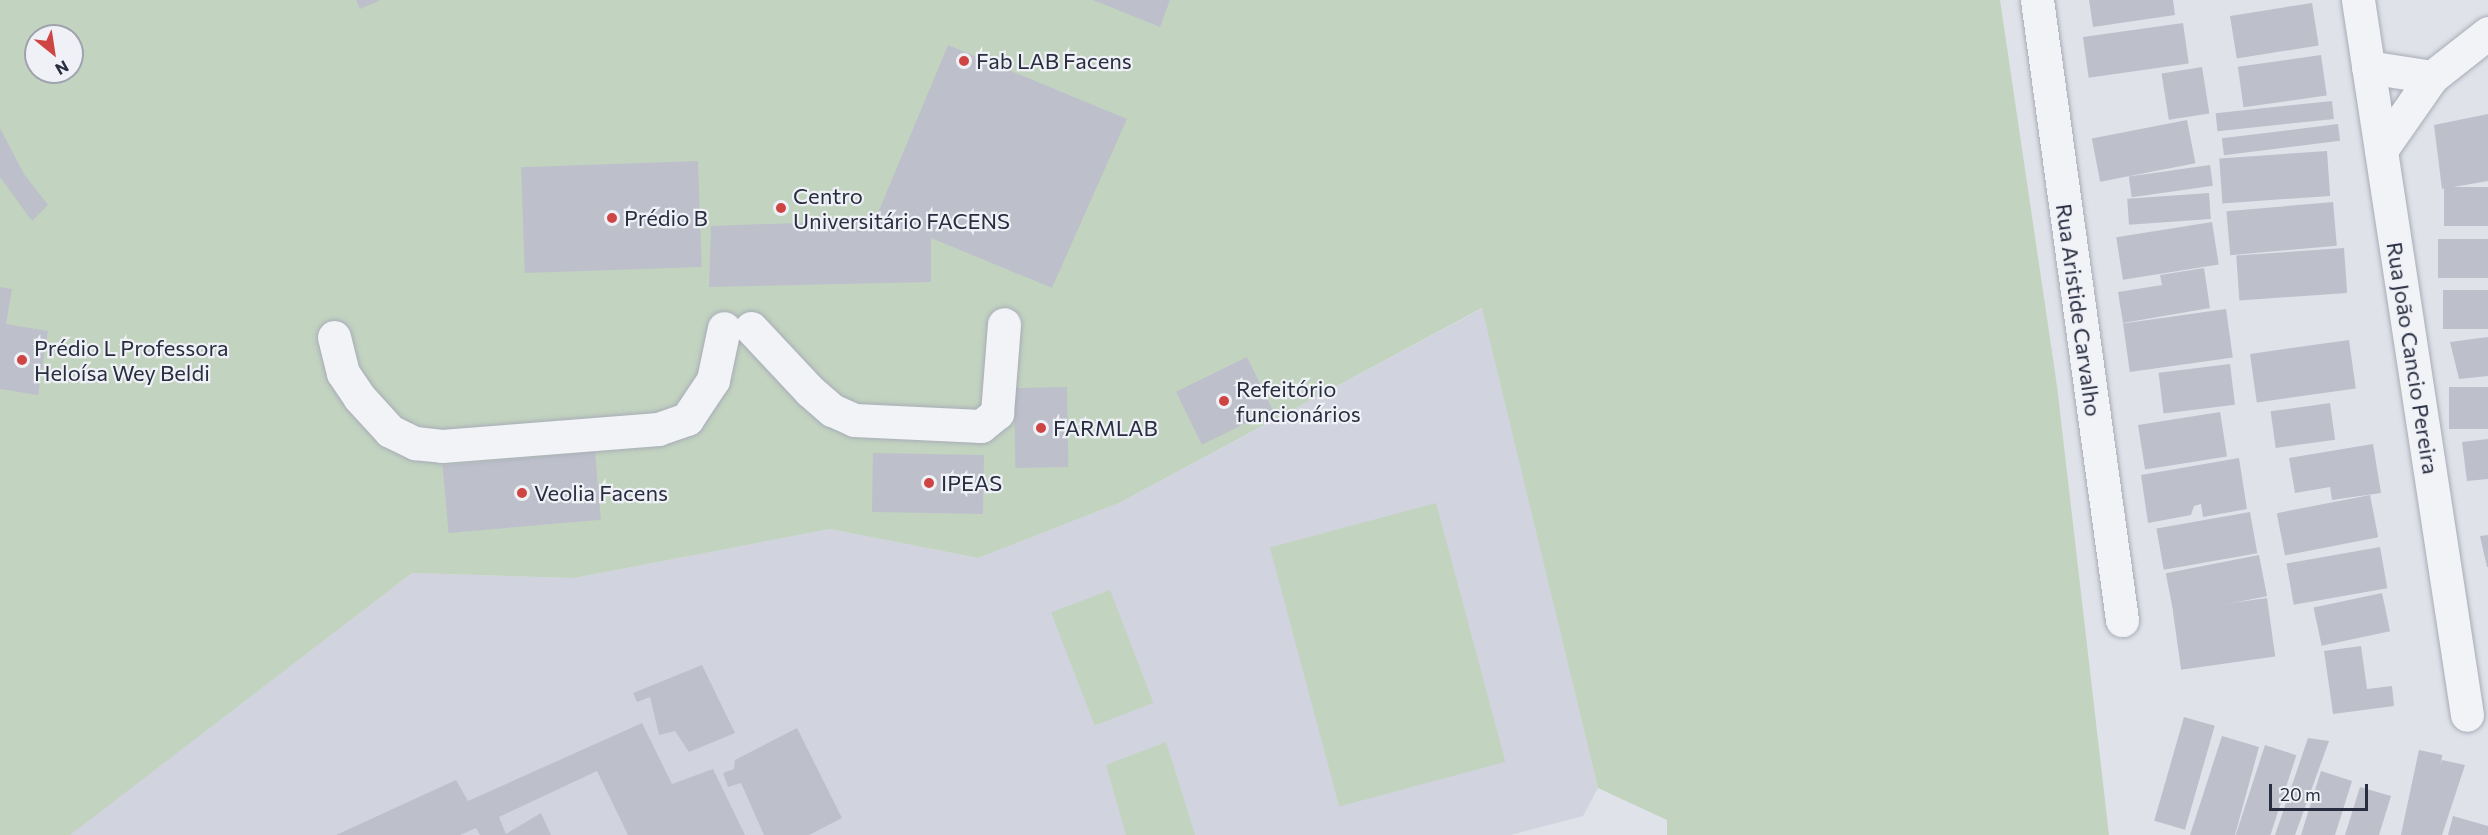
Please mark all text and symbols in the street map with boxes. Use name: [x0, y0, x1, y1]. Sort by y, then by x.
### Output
north arrow: [24, 24, 84, 84]
place label: Fab LAB Facens: [976, 48, 1132, 74]
marker: Fab LAB Facens: [957, 54, 971, 68]
text: N: [52, 57, 72, 80]
place label: Centro Universitário FACENS: [793, 182, 1010, 234]
marker: Centro Universitário FACENS: [774, 201, 788, 215]
street label: Rua Aristide Carvalho: [2051, 202, 2107, 418]
place label: Prédio B: [624, 205, 708, 231]
marker: Prédio B: [605, 211, 619, 225]
street label: Rua João Cancio Pereira: [2382, 240, 2444, 476]
place label: Prédio L Professora Heloísa Wey Beldi: [34, 334, 229, 386]
marker: Prédio L Professora Heloísa Wey Beldi: [15, 353, 29, 367]
place label: Refeitório funcionários: [1236, 375, 1361, 427]
marker: Refeitório funcionários: [1217, 394, 1231, 408]
place label: FARMLAB: [1053, 415, 1158, 441]
marker: FARMLAB: [1034, 421, 1048, 435]
place label: IPEAS: [941, 470, 1002, 496]
marker: IPEAS: [922, 476, 936, 490]
place label: Veolia Facens: [534, 480, 668, 506]
marker: Veolia Facens: [515, 486, 529, 500]
scale bar: [2272, 772, 2371, 810]
text: 20 m: [2280, 783, 2321, 805]

